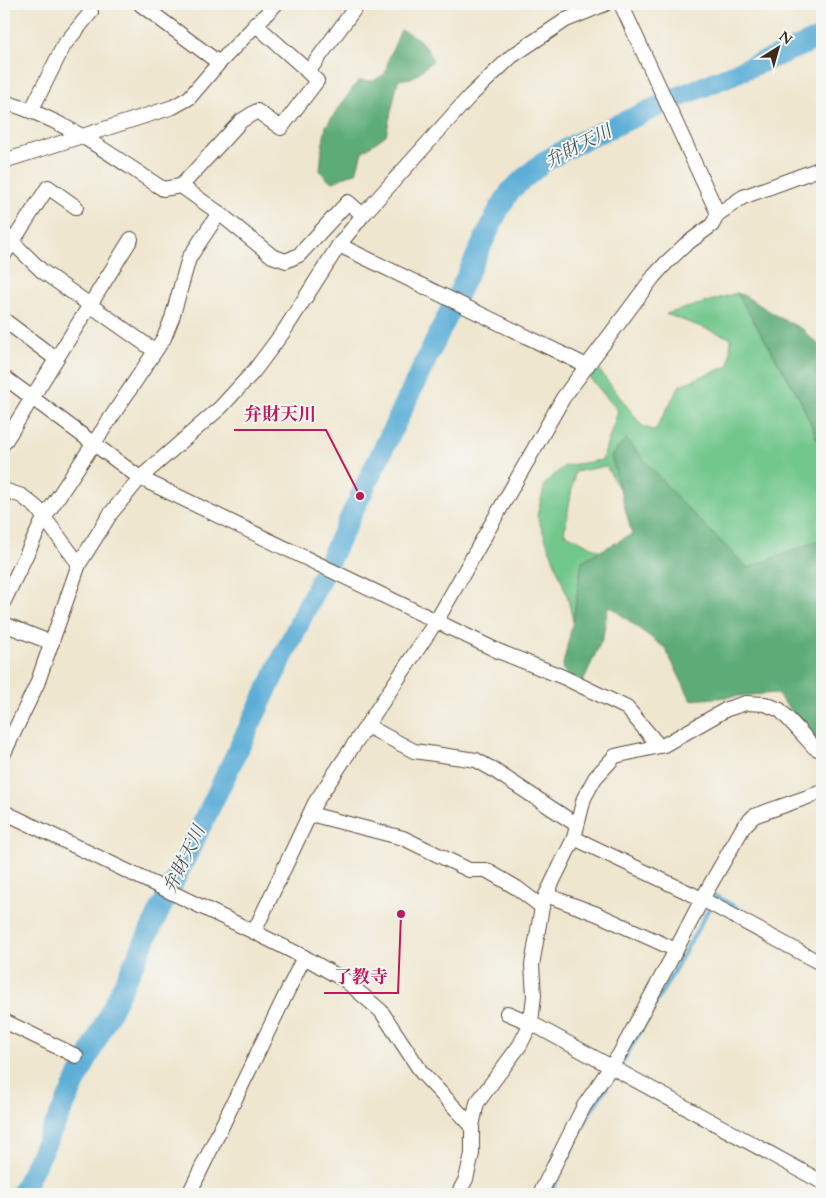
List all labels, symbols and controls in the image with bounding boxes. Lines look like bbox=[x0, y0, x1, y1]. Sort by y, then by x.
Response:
north arrow bbox=[754, 22, 804, 72]
text: N bbox=[775, 27, 796, 49]
water label: 弁財天川 bbox=[540, 118, 618, 174]
callout: 弁財天川 bbox=[234, 397, 326, 430]
text: 弁財天川 bbox=[244, 402, 316, 427]
water label: 弁財天川 bbox=[157, 820, 212, 897]
callout: 了教寺 bbox=[324, 960, 398, 993]
text: 了教寺 bbox=[334, 965, 388, 990]

